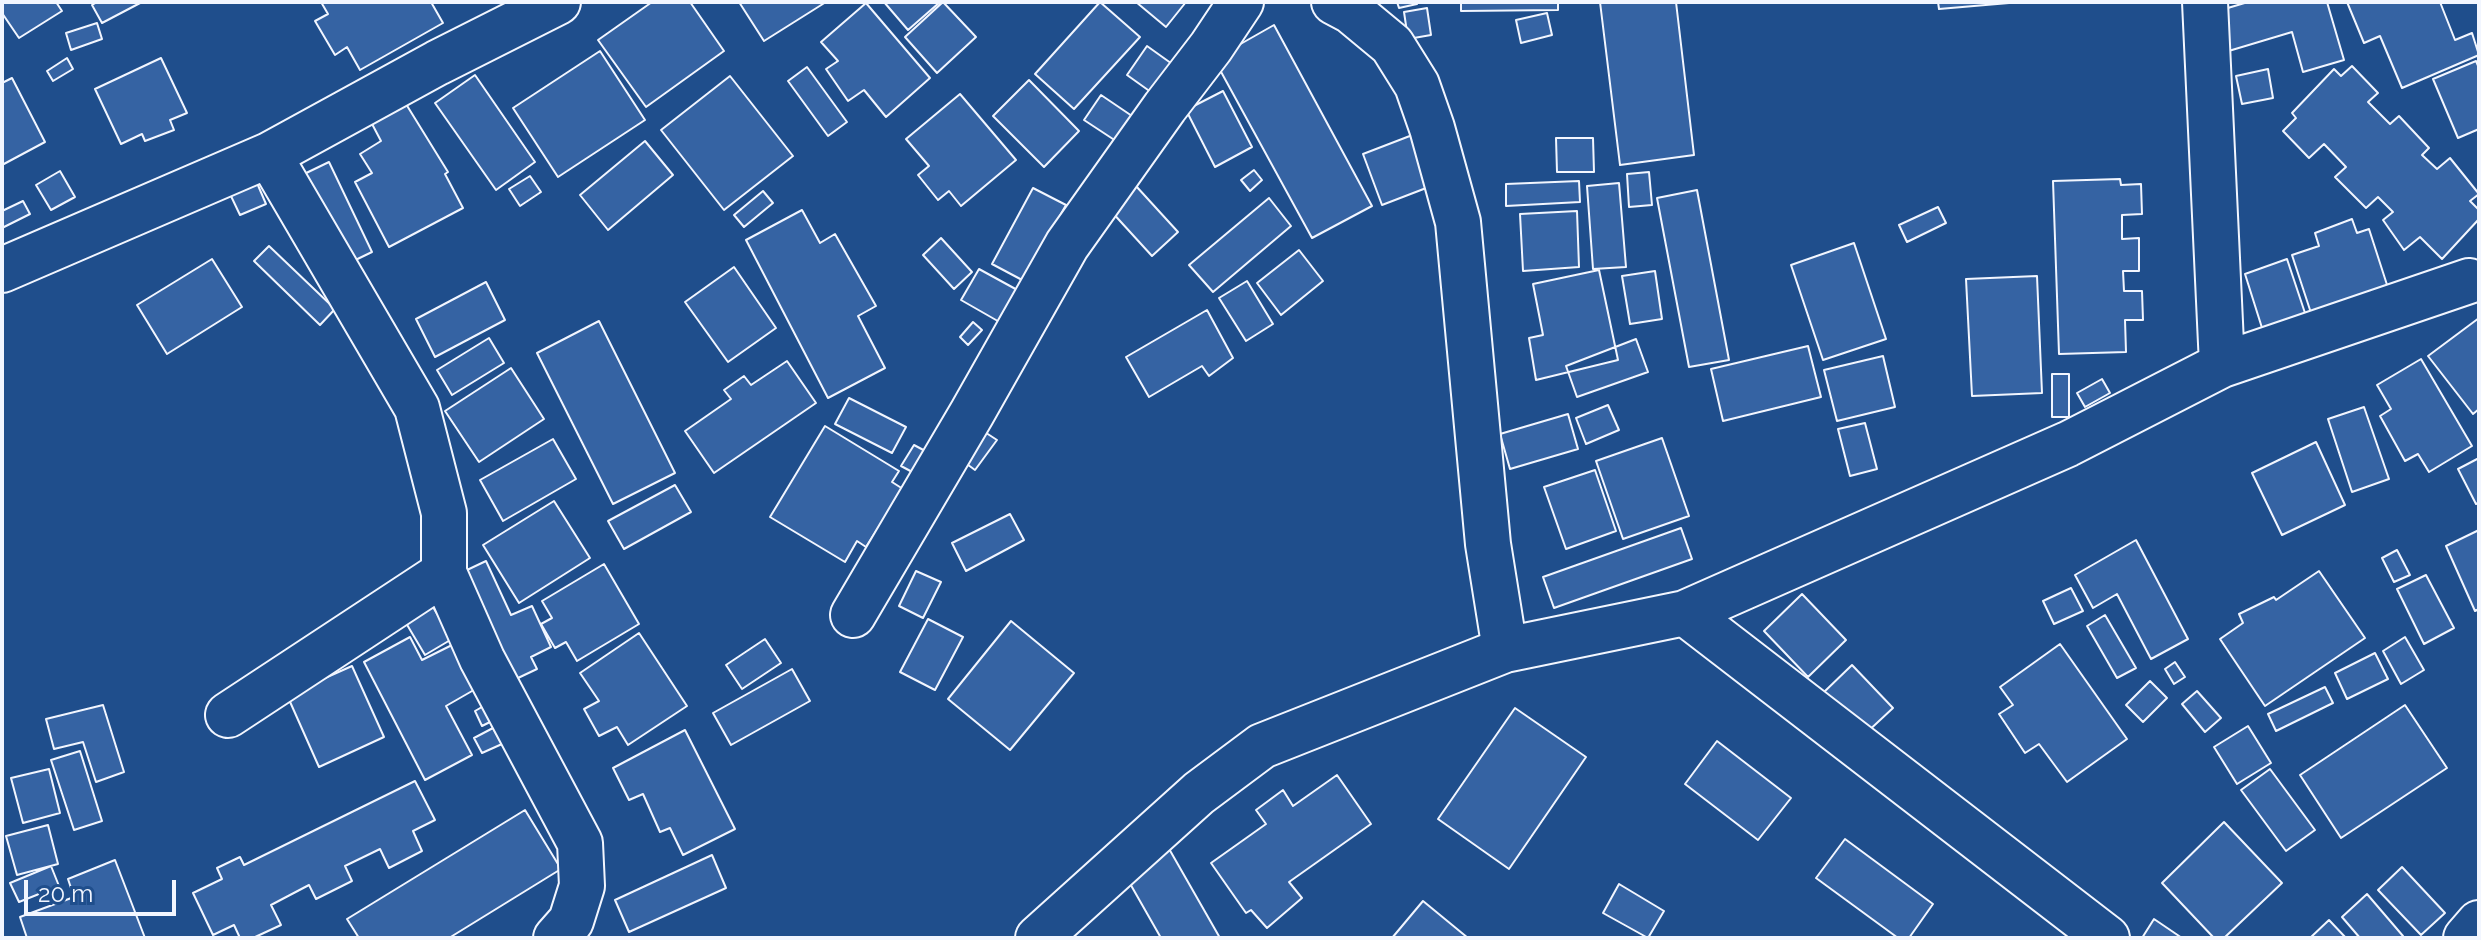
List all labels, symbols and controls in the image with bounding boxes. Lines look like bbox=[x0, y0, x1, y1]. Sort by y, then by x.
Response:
scale bar bbox=[28, 864, 180, 914]
text: 20 m bbox=[38, 879, 93, 908]

